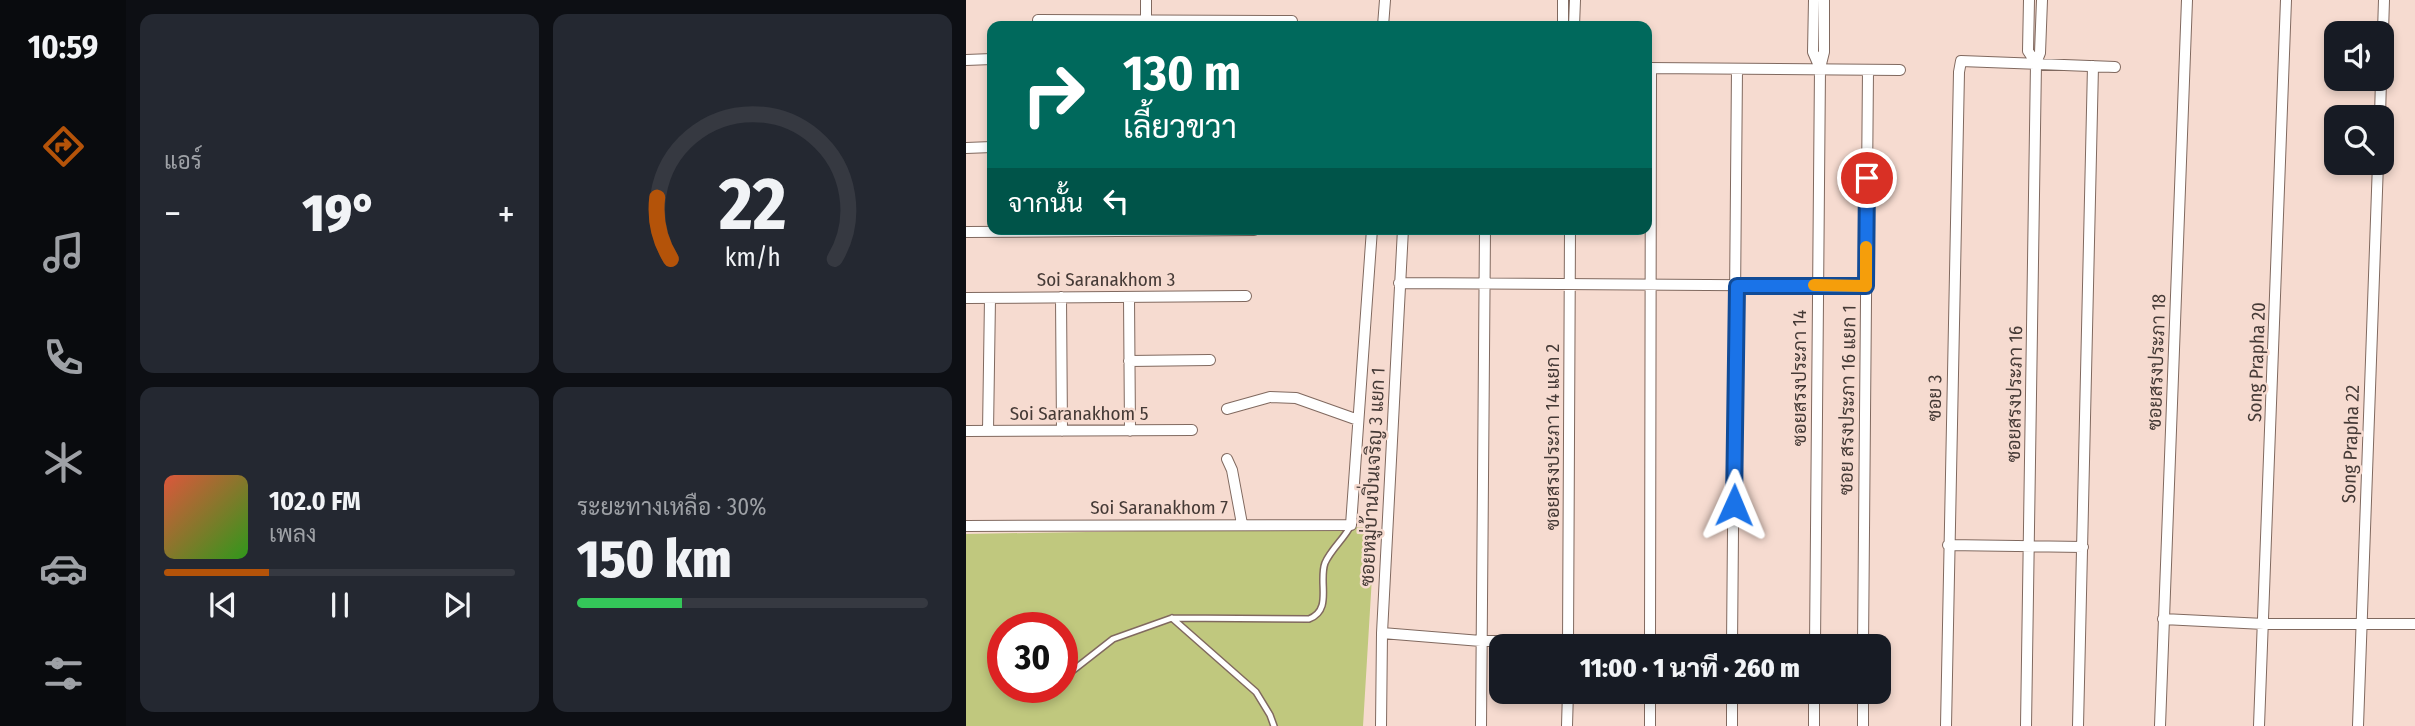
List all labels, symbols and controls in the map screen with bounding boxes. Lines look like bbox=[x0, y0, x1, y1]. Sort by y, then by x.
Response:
map controls bbox=[2324, 21, 2394, 175]
button: sound bbox=[2324, 21, 2394, 91]
text: 10:59 bbox=[28, 28, 98, 66]
text: 130 m bbox=[1123, 44, 1241, 103]
icon: right bbox=[1008, 49, 1099, 140]
button: search bbox=[2324, 105, 2394, 175]
text: เลี้ยวขวา bbox=[1123, 108, 1237, 146]
icon: directions bbox=[39, 122, 88, 171]
text: แอร์ bbox=[164, 147, 202, 175]
pin bbox=[1837, 148, 1897, 208]
icon: arrive bbox=[1848, 159, 1886, 197]
text: 22 bbox=[718, 162, 786, 249]
text: 19° bbox=[302, 182, 377, 245]
icon: left bbox=[1097, 182, 1135, 220]
text: จากนั้น bbox=[1008, 188, 1083, 219]
text: − bbox=[164, 191, 181, 237]
text: + bbox=[498, 191, 515, 237]
icon: music bbox=[39, 228, 88, 277]
text: km/h bbox=[725, 243, 780, 273]
street label: Soi Saranakhom 3 bbox=[1037, 268, 1175, 291]
street label: ซอยสรงประภา 18 bbox=[2143, 293, 2170, 431]
street label: Song Prapha 20 bbox=[2243, 302, 2270, 422]
street label: ซอย สรงประภา 16 แยก 1 bbox=[1834, 305, 1861, 495]
street label: ซอยสรงประภา 14 bbox=[1788, 310, 1811, 446]
street label: ซอยสรงประภา 16 bbox=[2002, 326, 2027, 462]
icon: phone bbox=[39, 333, 88, 382]
street label: ซอยสรงประภา 14 แยก 2 bbox=[1541, 344, 1564, 530]
street label: ซอยหมู่บ้านปิ่นเจริญ 3 แยก 1 bbox=[1350, 367, 1392, 587]
street label: ซอย 3 bbox=[1923, 374, 1946, 422]
street label: Song Prapha 22 bbox=[2337, 384, 2364, 504]
street label: Soi Saranakhom 5 bbox=[1010, 402, 1148, 425]
icon: climate bbox=[39, 438, 88, 487]
position arrow bbox=[1697, 468, 1771, 542]
text: 102.0 FM bbox=[269, 486, 361, 517]
text: ระยะทางเหลือ · 30% bbox=[577, 493, 766, 521]
street label: Soi Saranakhom 7 bbox=[1090, 496, 1228, 519]
text: เพลง bbox=[269, 520, 316, 548]
text: 150 km bbox=[577, 528, 732, 591]
icon: car bbox=[39, 544, 88, 593]
icon: previous bbox=[204, 586, 242, 624]
icon: pause bbox=[321, 586, 359, 624]
icon: next bbox=[438, 586, 476, 624]
speed limit sign: 30 bbox=[987, 612, 1078, 703]
icon: filters bbox=[39, 649, 88, 698]
text: 11:00 · 1 นาที · 260 m bbox=[1580, 653, 1800, 684]

